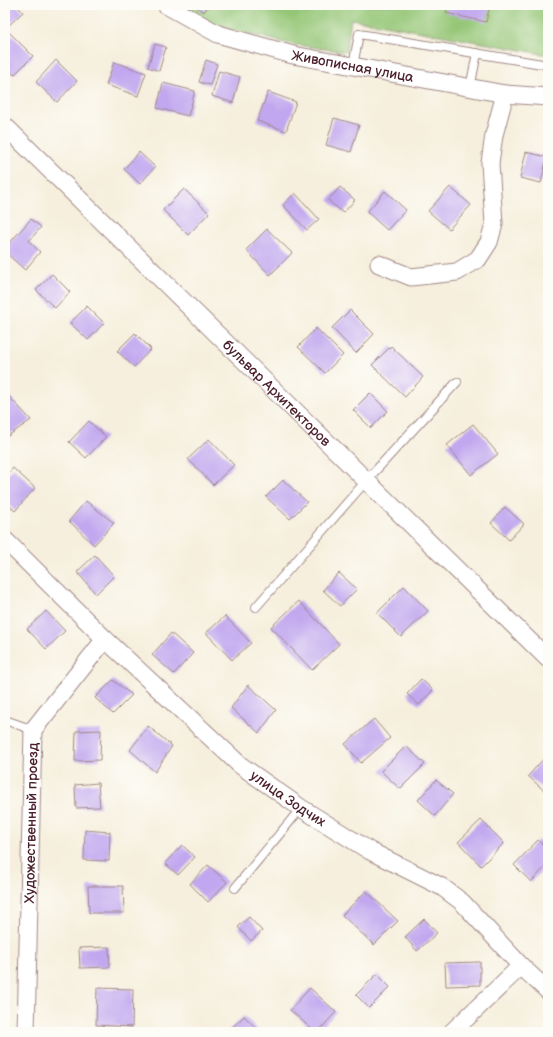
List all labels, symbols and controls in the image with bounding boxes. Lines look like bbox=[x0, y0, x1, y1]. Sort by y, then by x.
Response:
street label: Живописная улица bbox=[290, 47, 416, 86]
street label: бульвар Архитекторов bbox=[219, 337, 335, 450]
street label: Художественный проезд bbox=[21, 742, 42, 904]
street label: улица Зодчих bbox=[247, 767, 329, 831]

